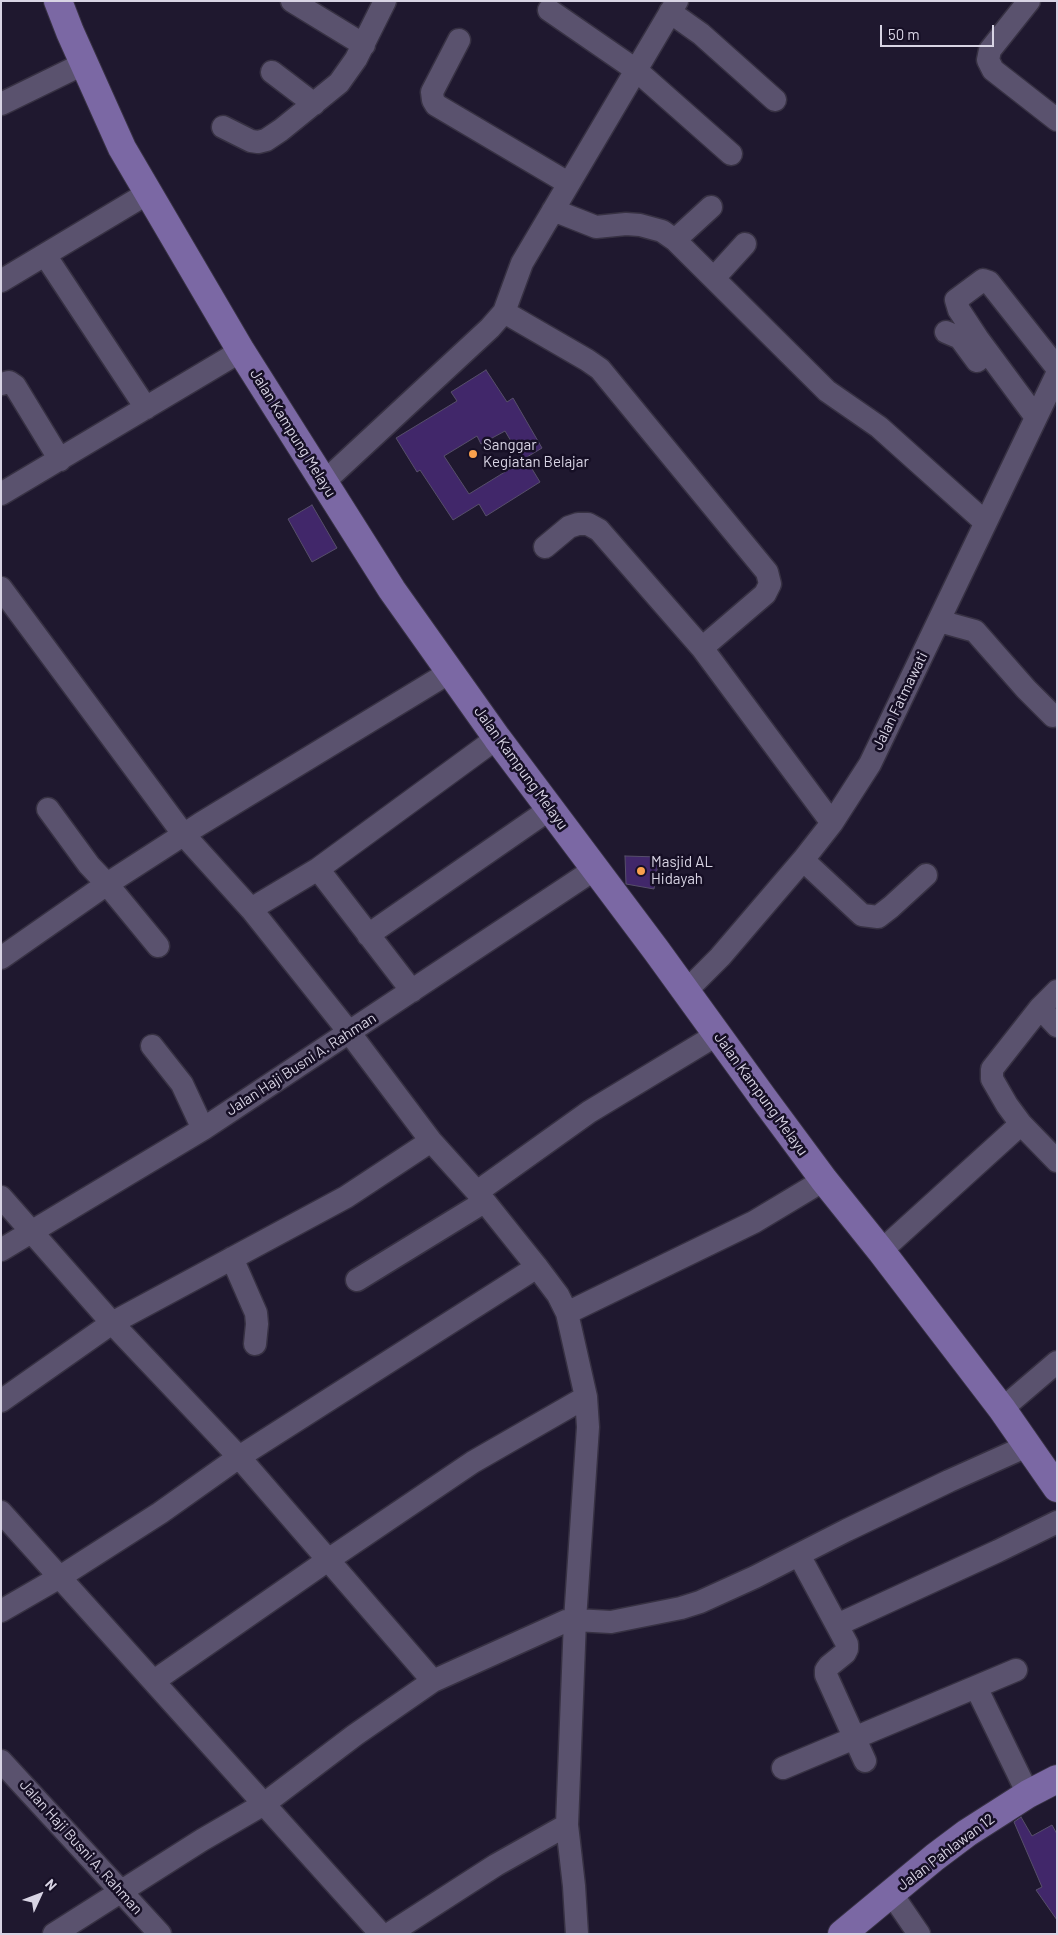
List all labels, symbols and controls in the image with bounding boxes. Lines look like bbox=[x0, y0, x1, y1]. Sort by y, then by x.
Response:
scale bar bbox=[883, 15, 997, 47]
text: 50 m bbox=[888, 25, 920, 43]
street label: Jalan Kampung Melayu bbox=[246, 366, 340, 500]
place label: Sanggar Kegiatan Belajar bbox=[483, 436, 589, 471]
marker: Sanggar Kegiatan Belajar bbox=[467, 448, 479, 460]
street label: Jalan Fatmawati bbox=[868, 649, 932, 753]
street label: Jalan Kampung Melayu bbox=[470, 703, 572, 833]
place label: Masjid AL Hidayah bbox=[651, 853, 713, 888]
marker: Masjid AL Hidayah bbox=[635, 865, 647, 877]
street label: Jalan Haji Busni A. Rahman bbox=[223, 1009, 379, 1119]
street label: Jalan Kampung Melayu bbox=[710, 1029, 812, 1159]
street label: Jalan Haji Busni A. Rahman bbox=[16, 1776, 146, 1918]
street label: Jalan Pahlawan 12 bbox=[894, 1810, 998, 1894]
north arrow bbox=[15, 1870, 65, 1920]
text: N bbox=[42, 1875, 61, 1894]

